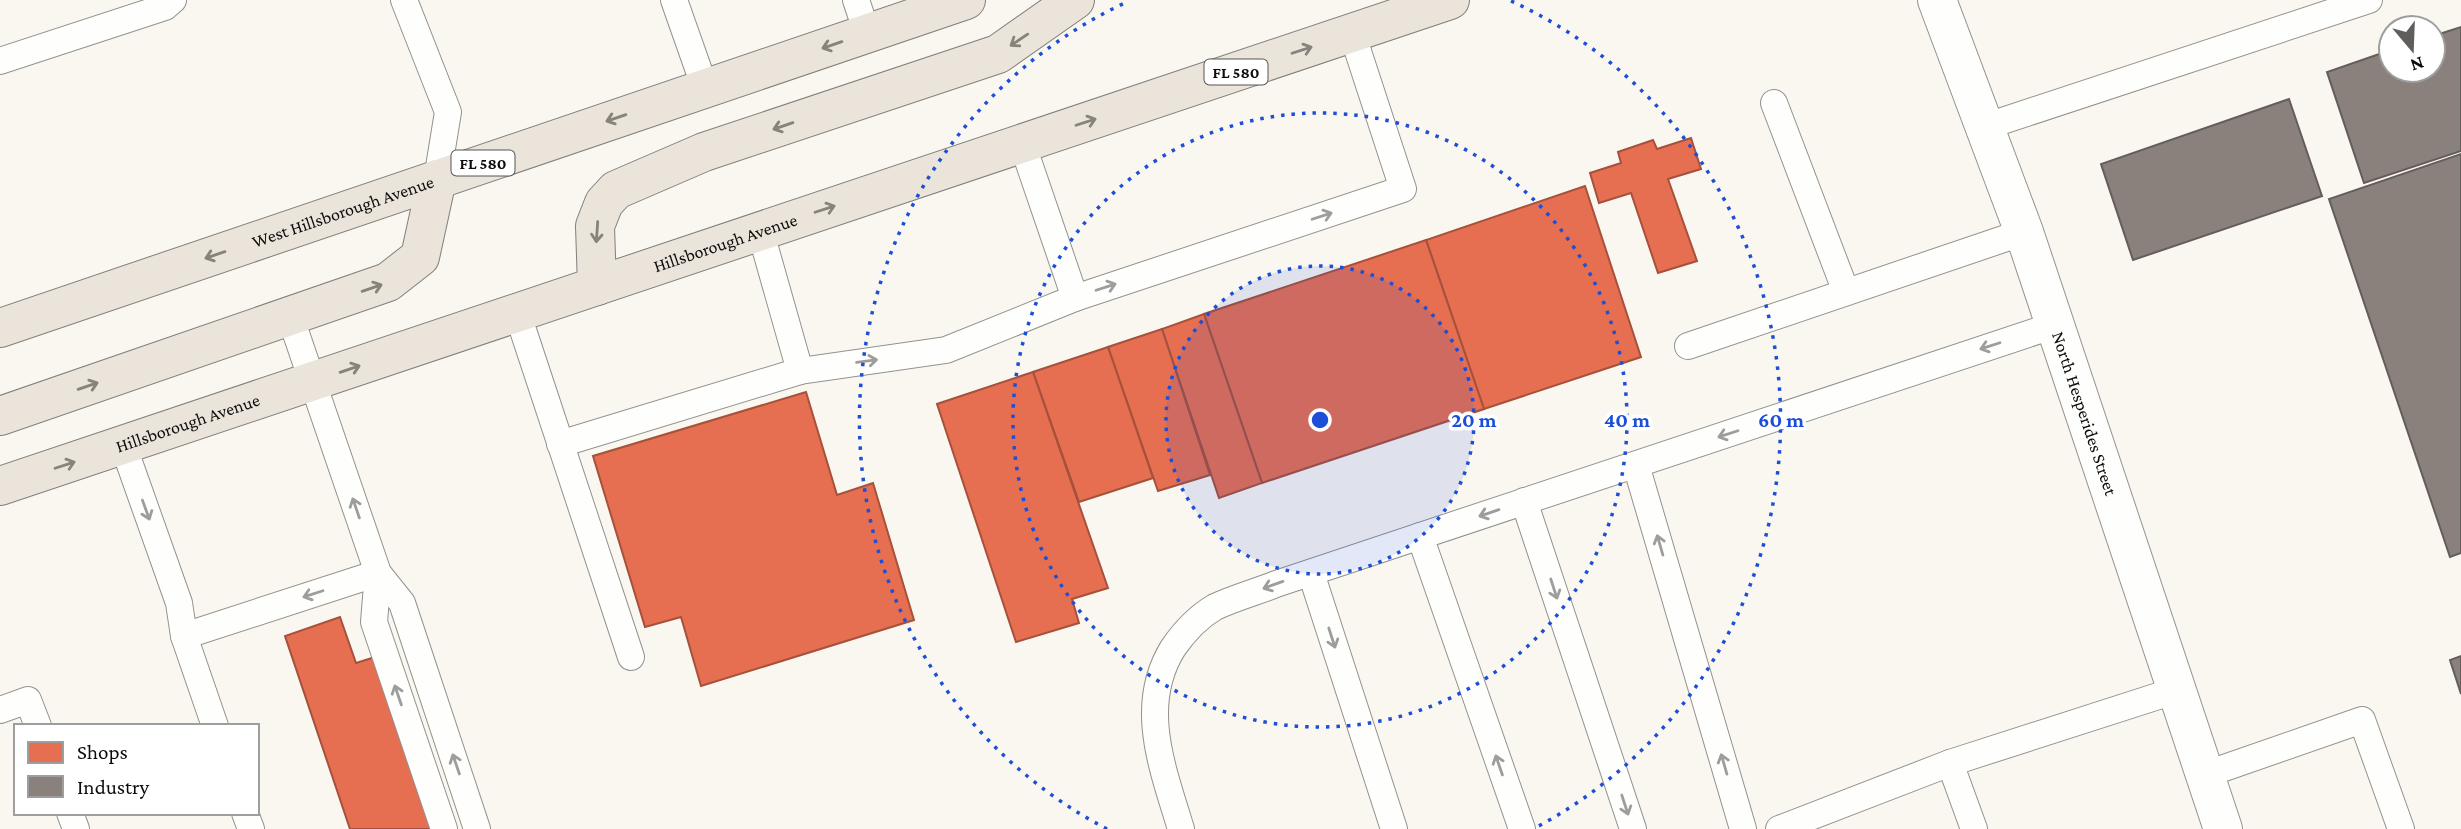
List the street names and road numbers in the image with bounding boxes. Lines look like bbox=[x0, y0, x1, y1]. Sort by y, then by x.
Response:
road number: FL 580 bbox=[1204, 60, 1268, 85]
road number: FL 580 bbox=[452, 150, 514, 176]
street label: West Hillsborough Avenue bbox=[249, 171, 436, 252]
street label: Hillsborough Avenue bbox=[651, 209, 800, 276]
street label: North Hesperides Street bbox=[2048, 329, 2121, 499]
street label: Hillsborough Avenue bbox=[113, 390, 262, 456]

